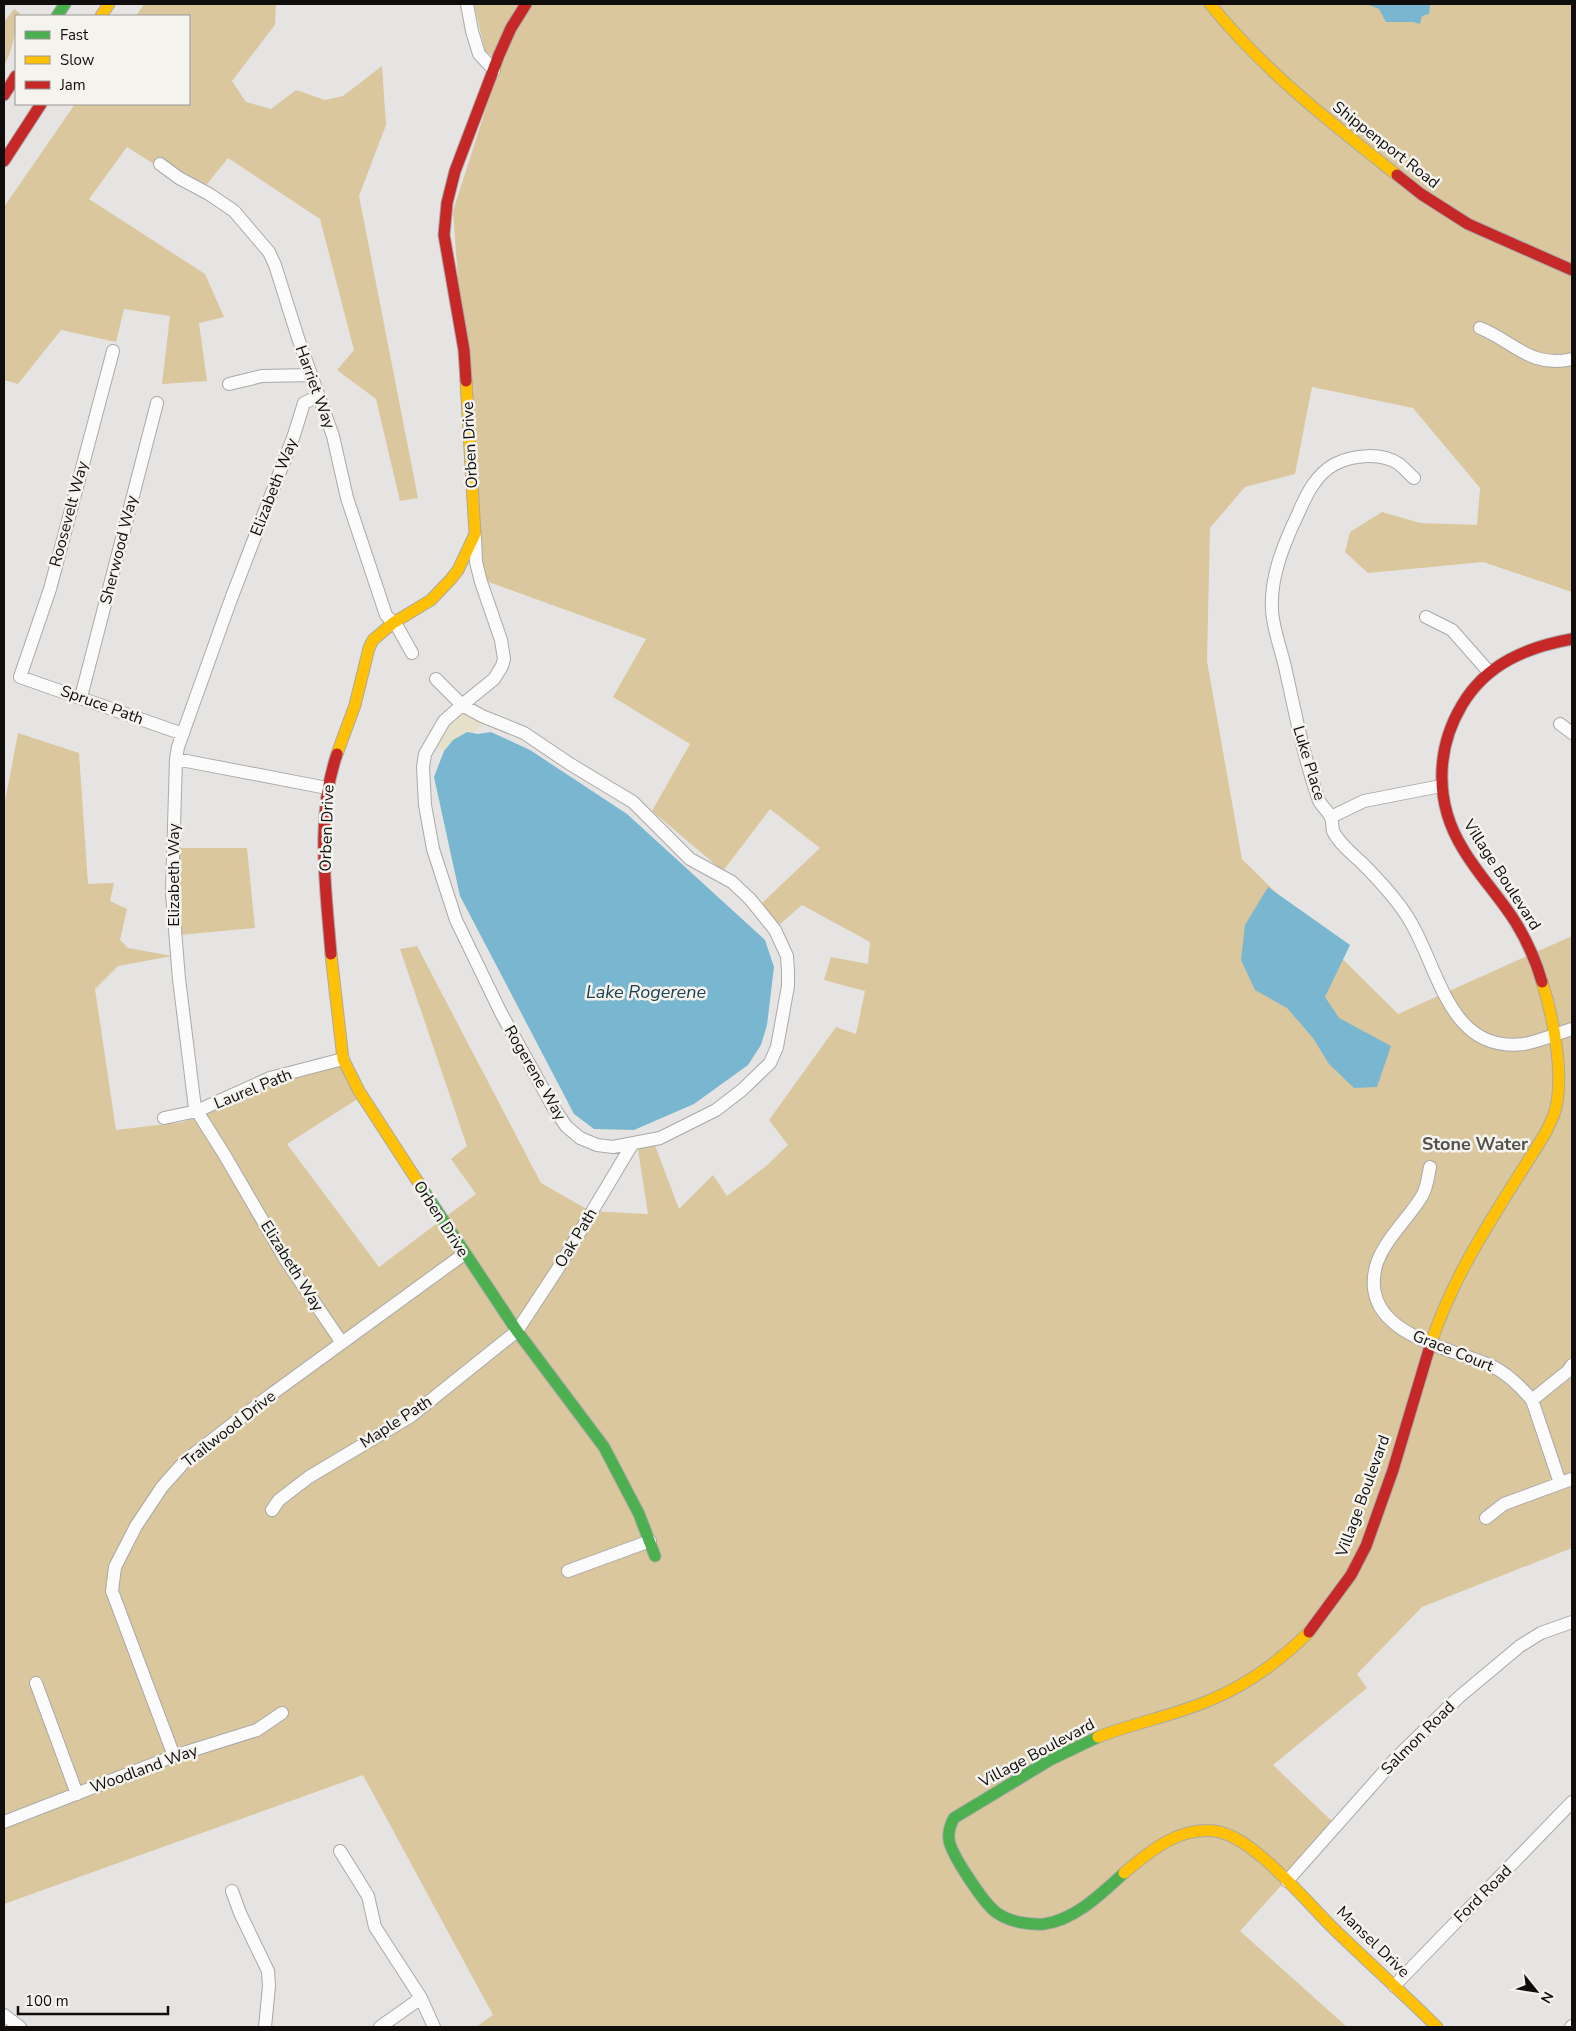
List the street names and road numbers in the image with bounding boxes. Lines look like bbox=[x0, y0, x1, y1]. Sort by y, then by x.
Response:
street label: Shippenport Road bbox=[1328, 96, 1444, 194]
street label: Harriet Way bbox=[290, 342, 341, 433]
street label: Orben Drive bbox=[457, 401, 483, 489]
street label: Elizabeth Way bbox=[245, 434, 303, 539]
street label: Roosevelt Way bbox=[44, 458, 94, 569]
street label: Sherwood Way bbox=[95, 492, 143, 607]
street label: Spruce Path bbox=[58, 680, 146, 730]
street label: Luke Place bbox=[1287, 723, 1331, 803]
street label: Orben Drive bbox=[314, 784, 340, 872]
street label: Village Boulevard bbox=[1457, 815, 1546, 935]
street label: Elizabeth Way bbox=[163, 822, 185, 927]
street label: Rogerene Way bbox=[499, 1021, 572, 1125]
street label: Laurel Path bbox=[211, 1063, 295, 1115]
street label: Orben Drive bbox=[408, 1177, 474, 1261]
street label: Oak Path bbox=[550, 1204, 602, 1272]
street label: Elizabeth Way bbox=[255, 1216, 329, 1316]
street label: Grace Court bbox=[1409, 1325, 1497, 1377]
street label: Trailwood Drive bbox=[178, 1385, 280, 1473]
street label: Maple Path bbox=[356, 1391, 436, 1453]
street label: Village Boulevard bbox=[1330, 1432, 1395, 1561]
street label: Salmon Road bbox=[1376, 1696, 1460, 1780]
street label: Village Boulevard bbox=[974, 1713, 1099, 1793]
street label: Woodland Way bbox=[87, 1739, 202, 1799]
street label: Ford Road bbox=[1449, 1860, 1517, 1928]
street label: Mansel Drive bbox=[1331, 1901, 1415, 1983]

